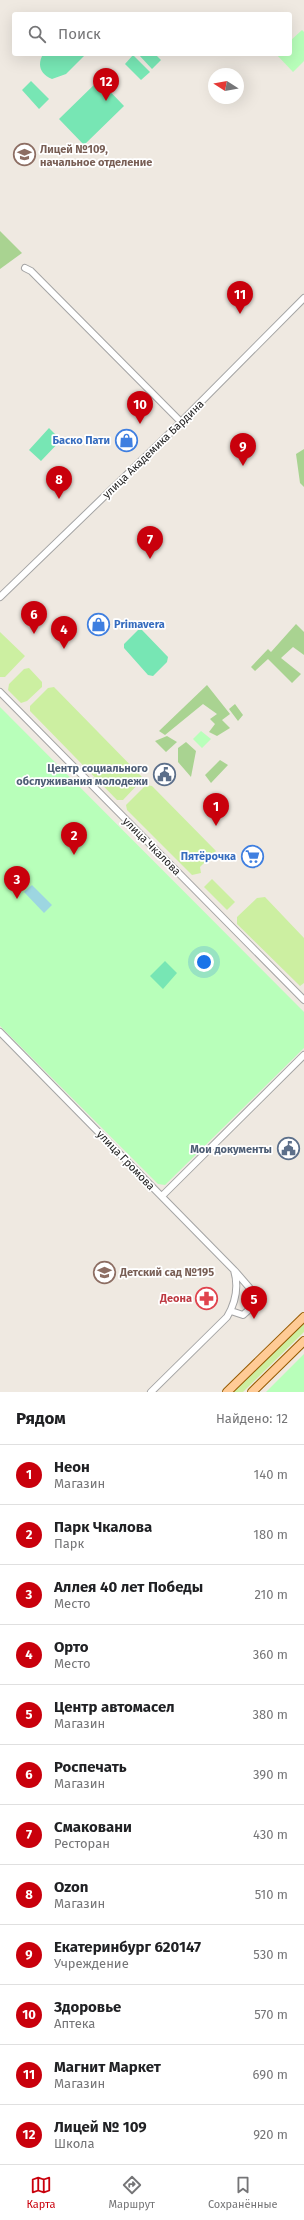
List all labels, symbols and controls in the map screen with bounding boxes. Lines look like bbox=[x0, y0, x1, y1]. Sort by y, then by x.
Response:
search box bbox=[12, 12, 292, 56]
icon: search bbox=[26, 23, 48, 45]
text: Поиск bbox=[58, 25, 101, 43]
pin: 12 bbox=[93, 68, 119, 101]
north arrow bbox=[208, 68, 244, 104]
school or university icon: Лицей №109, начальное отделение bbox=[12, 142, 38, 168]
place label: Лицей №109, начальное отделение bbox=[40, 143, 152, 169]
pin: 11 bbox=[227, 281, 253, 314]
pin: 10 bbox=[127, 391, 153, 424]
street label: улица Академика Бардина bbox=[100, 397, 207, 501]
shop icon: Баско Пати bbox=[113, 427, 139, 453]
pin: 9 bbox=[230, 433, 256, 466]
place label: Баско Пати bbox=[52, 434, 110, 447]
pin: 8 bbox=[46, 466, 72, 499]
pin: 7 bbox=[137, 526, 163, 559]
pin: 6 bbox=[21, 601, 47, 634]
shop icon: Primavera bbox=[85, 611, 111, 637]
pin: 4 bbox=[51, 616, 77, 649]
place label: Primavera bbox=[114, 618, 165, 631]
public building icon: Центр социального обслуживания молодежи bbox=[151, 761, 177, 787]
place label: Центр социального обслуживания молодежи bbox=[16, 762, 149, 788]
pin: 1 bbox=[203, 793, 229, 826]
street label: улица Чкалова bbox=[120, 815, 183, 878]
pin: 2 bbox=[61, 822, 87, 855]
supermarket icon: Пятёрочка bbox=[239, 843, 265, 869]
place label: Пятёрочка bbox=[181, 850, 236, 863]
pin: 3 bbox=[4, 866, 30, 899]
your location bbox=[194, 952, 214, 972]
street label: улица Громова bbox=[94, 1128, 157, 1193]
public building icon: Мои документы bbox=[275, 1136, 301, 1162]
place label: Мои документы bbox=[190, 1143, 272, 1156]
school or university icon: Детский сад №195 bbox=[91, 1259, 117, 1285]
place label: Детский сад №195 bbox=[119, 1266, 214, 1279]
pharmacy icon: Деона bbox=[194, 1285, 220, 1311]
pin: 5 bbox=[241, 1286, 267, 1319]
place label: Деона bbox=[159, 1292, 192, 1305]
text: Рядом bbox=[16, 1408, 66, 1429]
text: Найдено: 12 bbox=[216, 1411, 288, 1426]
text: Неон bbox=[54, 1458, 90, 1476]
text: 1 bbox=[26, 1467, 32, 1482]
text: 140 m bbox=[254, 1467, 288, 1482]
text: Магазин bbox=[54, 1476, 105, 1491]
text: Парк Чкалова bbox=[54, 1518, 152, 1536]
text: 2 bbox=[26, 1527, 32, 1542]
text: 180 m bbox=[253, 1527, 288, 1542]
text: Парк bbox=[54, 1536, 84, 1551]
text: Аллея 40 лет Победы bbox=[54, 1578, 203, 1596]
text: 3 bbox=[26, 1587, 32, 1602]
text: 210 m bbox=[254, 1587, 288, 1602]
text: Место bbox=[54, 1596, 91, 1611]
text: Орто bbox=[54, 1638, 88, 1656]
text: 4 bbox=[25, 1647, 33, 1662]
text: 360 m bbox=[253, 1647, 288, 1662]
text: Место bbox=[54, 1656, 91, 1671]
text: Центр автомасел bbox=[54, 1698, 175, 1716]
text: 5 bbox=[26, 1707, 32, 1722]
text: 380 m bbox=[253, 1707, 288, 1722]
text: Магазин bbox=[54, 1716, 105, 1731]
text: Роспечать bbox=[54, 1758, 127, 1776]
text: 6 bbox=[25, 1767, 33, 1782]
text: 390 m bbox=[253, 1767, 288, 1782]
text: Магазин bbox=[54, 1776, 105, 1791]
text: Смаковани bbox=[54, 1818, 132, 1836]
text: 7 bbox=[26, 1827, 32, 1842]
text: 430 m bbox=[253, 1827, 288, 1842]
text: Ресторан bbox=[54, 1836, 110, 1851]
text: Ozon bbox=[54, 1878, 88, 1896]
text: 8 bbox=[25, 1887, 33, 1902]
text: 510 m bbox=[255, 1887, 288, 1902]
text: Магазин bbox=[54, 1896, 105, 1911]
text: Екатеринбург 620147 bbox=[54, 1938, 201, 1956]
text: 9 bbox=[25, 1947, 33, 1962]
text: 530 m bbox=[253, 1947, 288, 1962]
text: Учреждение bbox=[54, 1956, 129, 1971]
text: Здоровье bbox=[54, 1998, 121, 2016]
text: 10 bbox=[22, 2007, 36, 2022]
text: 570 m bbox=[254, 2007, 288, 2022]
text: Аптека bbox=[54, 2016, 95, 2031]
text: Магнит Маркет bbox=[54, 2058, 161, 2076]
text: 11 bbox=[23, 2067, 35, 2082]
text: 690 m bbox=[253, 2067, 288, 2082]
text: Магазин bbox=[54, 2076, 105, 2091]
text: Лицей № 109 bbox=[54, 2118, 147, 2136]
text: 12 bbox=[23, 2127, 35, 2142]
text: 920 m bbox=[253, 2127, 288, 2142]
text: Школа bbox=[54, 2136, 95, 2151]
tab: Карта bbox=[26, 2174, 56, 2211]
tab: Маршрут bbox=[108, 2174, 155, 2211]
tab: Сохранённые bbox=[208, 2174, 278, 2211]

